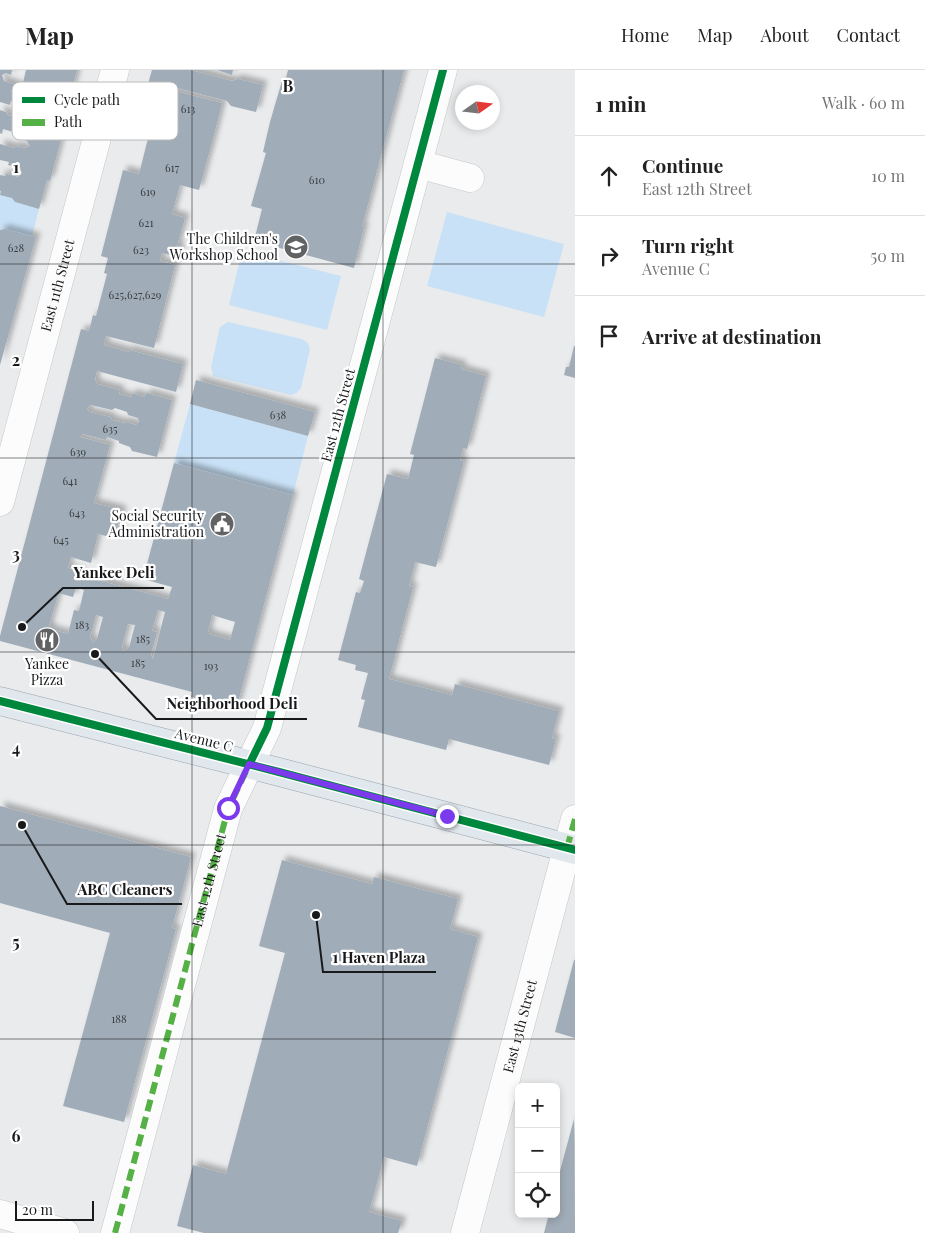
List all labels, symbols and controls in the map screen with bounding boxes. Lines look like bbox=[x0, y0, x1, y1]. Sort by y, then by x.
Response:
text: Map bbox=[25, 19, 74, 51]
text: Home bbox=[621, 23, 669, 47]
text: Map bbox=[697, 23, 732, 47]
text: About bbox=[760, 23, 809, 47]
text: Contact bbox=[837, 23, 900, 47]
text: B bbox=[283, 75, 294, 96]
legend bbox=[12, 82, 178, 140]
north arrow bbox=[455, 85, 500, 130]
text: 1 min bbox=[595, 89, 646, 117]
text: Cycle path bbox=[54, 90, 121, 109]
text: Walk · 60 m bbox=[822, 92, 905, 113]
house number: 613 bbox=[181, 101, 195, 116]
text: Path bbox=[54, 112, 83, 131]
text: Continue bbox=[642, 152, 723, 178]
text: 1 bbox=[13, 156, 19, 177]
house number: 617 bbox=[165, 160, 180, 175]
icon: ahead bbox=[595, 162, 623, 190]
text: 10 m bbox=[871, 165, 905, 186]
house number: 610 bbox=[309, 172, 326, 187]
text: East 12th Street bbox=[642, 178, 752, 199]
house number: 619 bbox=[140, 184, 156, 199]
house number: 621 bbox=[138, 215, 154, 230]
place label: The Children's Workshop School bbox=[168, 229, 278, 264]
text: Turn right bbox=[642, 232, 734, 258]
school or university icon: The Children's Workshop School bbox=[283, 234, 309, 260]
street label: East 11th Street bbox=[36, 236, 79, 334]
house number: 628 bbox=[8, 240, 25, 255]
house number: 623 bbox=[133, 242, 149, 257]
icon: right bbox=[595, 242, 623, 270]
text: 50 m bbox=[871, 245, 905, 266]
text: Avenue C bbox=[642, 258, 710, 279]
house number: 625,627,629 bbox=[109, 287, 162, 302]
icon: arrive bbox=[595, 322, 623, 350]
text: Arrive at destination bbox=[642, 323, 822, 349]
text: 2 bbox=[12, 349, 20, 370]
street label: East 12th Street bbox=[316, 365, 359, 464]
house number: 638 bbox=[270, 407, 286, 422]
house number: 635 bbox=[102, 421, 118, 436]
house number: 639 bbox=[70, 444, 87, 459]
house number: 641 bbox=[62, 473, 78, 488]
house number: 643 bbox=[69, 505, 85, 520]
place label: Social Security Administration bbox=[108, 506, 205, 541]
public building icon: Social Security Administration bbox=[209, 511, 235, 537]
house number: 645 bbox=[53, 532, 69, 547]
text: 3 bbox=[12, 543, 20, 564]
callout: Yankee Deli bbox=[63, 558, 164, 588]
text: Yankee Deli bbox=[73, 562, 155, 582]
house number: 183 bbox=[75, 617, 89, 632]
restaurant icon: Yankee Pizza bbox=[34, 627, 60, 653]
house number: 185 bbox=[136, 631, 151, 646]
place label: Yankee Pizza bbox=[24, 654, 69, 689]
house number: 185 bbox=[131, 655, 146, 670]
house number: 193 bbox=[204, 658, 218, 673]
callout: Neighborhood Deli bbox=[156, 689, 307, 719]
text: Neighborhood Deli bbox=[166, 693, 298, 713]
street label: Avenue C bbox=[172, 723, 235, 756]
text: 4 bbox=[12, 737, 20, 758]
route start bbox=[217, 797, 240, 820]
route end bbox=[436, 805, 459, 828]
street label: East 12th Street bbox=[187, 830, 230, 929]
callout: ABC Cleaners bbox=[67, 874, 182, 904]
text: ABC Cleaners bbox=[77, 879, 173, 899]
text: 5 bbox=[12, 931, 20, 952]
callout: 1 Haven Plaza bbox=[323, 942, 436, 972]
text: 1 Haven Plaza bbox=[332, 947, 426, 967]
street label: East 13th Street bbox=[498, 976, 541, 1075]
house number: 188 bbox=[111, 1011, 127, 1026]
map controls bbox=[515, 1083, 560, 1218]
button: + bbox=[515, 1083, 560, 1128]
text: 6 bbox=[12, 1125, 21, 1146]
button: − bbox=[515, 1128, 560, 1173]
button: locate bbox=[515, 1173, 560, 1218]
scale bar bbox=[15, 1198, 94, 1221]
text: 20 m bbox=[22, 1200, 53, 1219]

